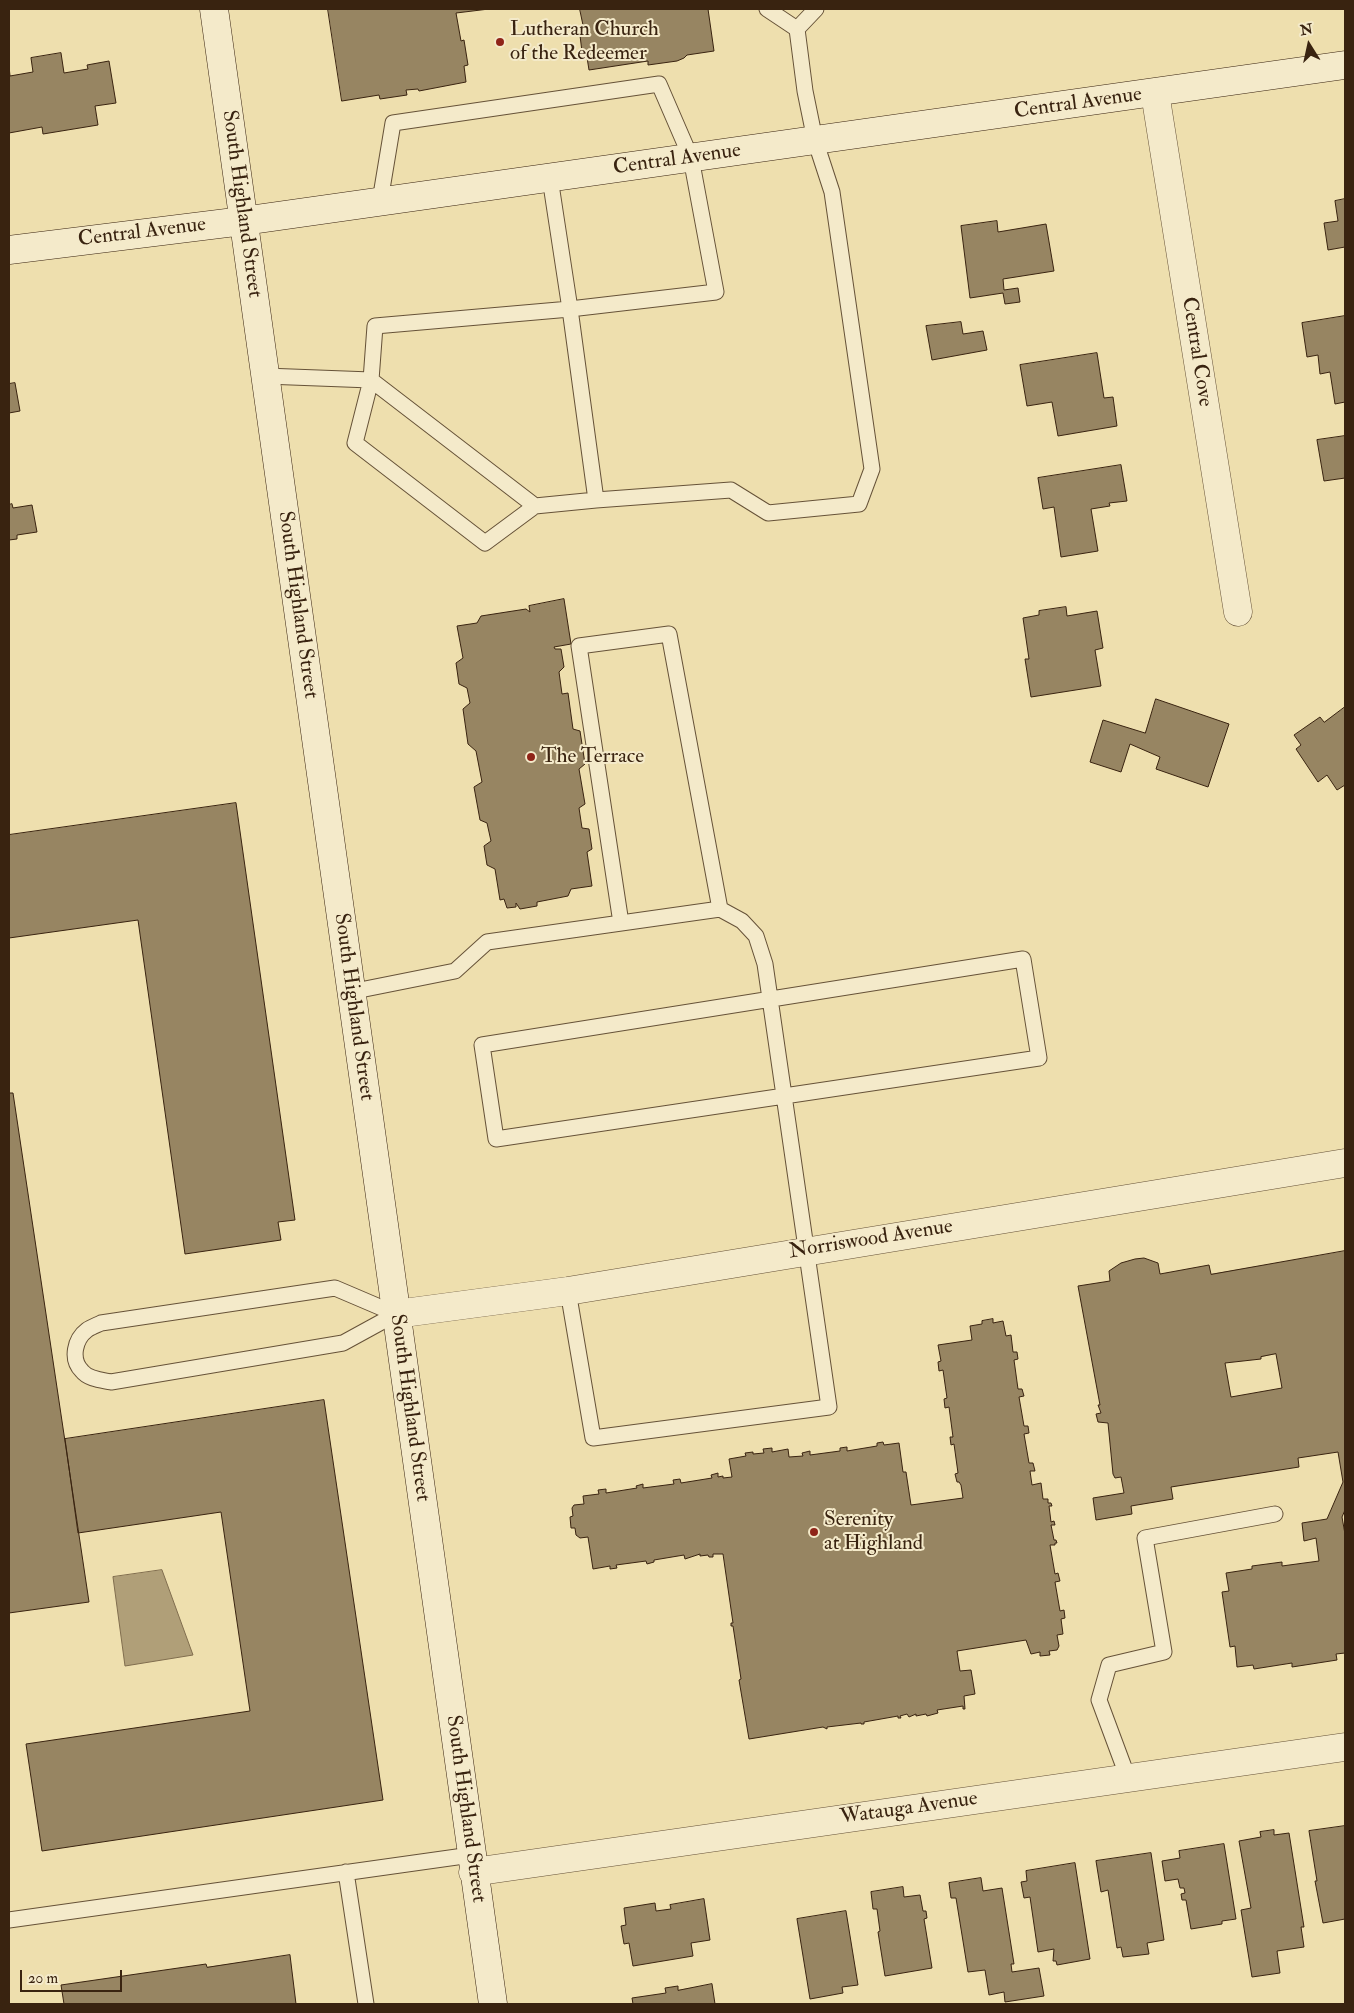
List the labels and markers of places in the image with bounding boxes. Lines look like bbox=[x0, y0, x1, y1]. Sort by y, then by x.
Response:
place label: Lutheran Church of the Redeemer bbox=[510, 17, 659, 67]
marker: Lutheran Church of the Redeemer bbox=[494, 36, 506, 48]
place label: The Terrace bbox=[541, 744, 644, 770]
marker: The Terrace bbox=[525, 751, 537, 763]
place label: Serenity at Highland bbox=[824, 1507, 923, 1557]
marker: Serenity at Highland bbox=[808, 1526, 820, 1538]

